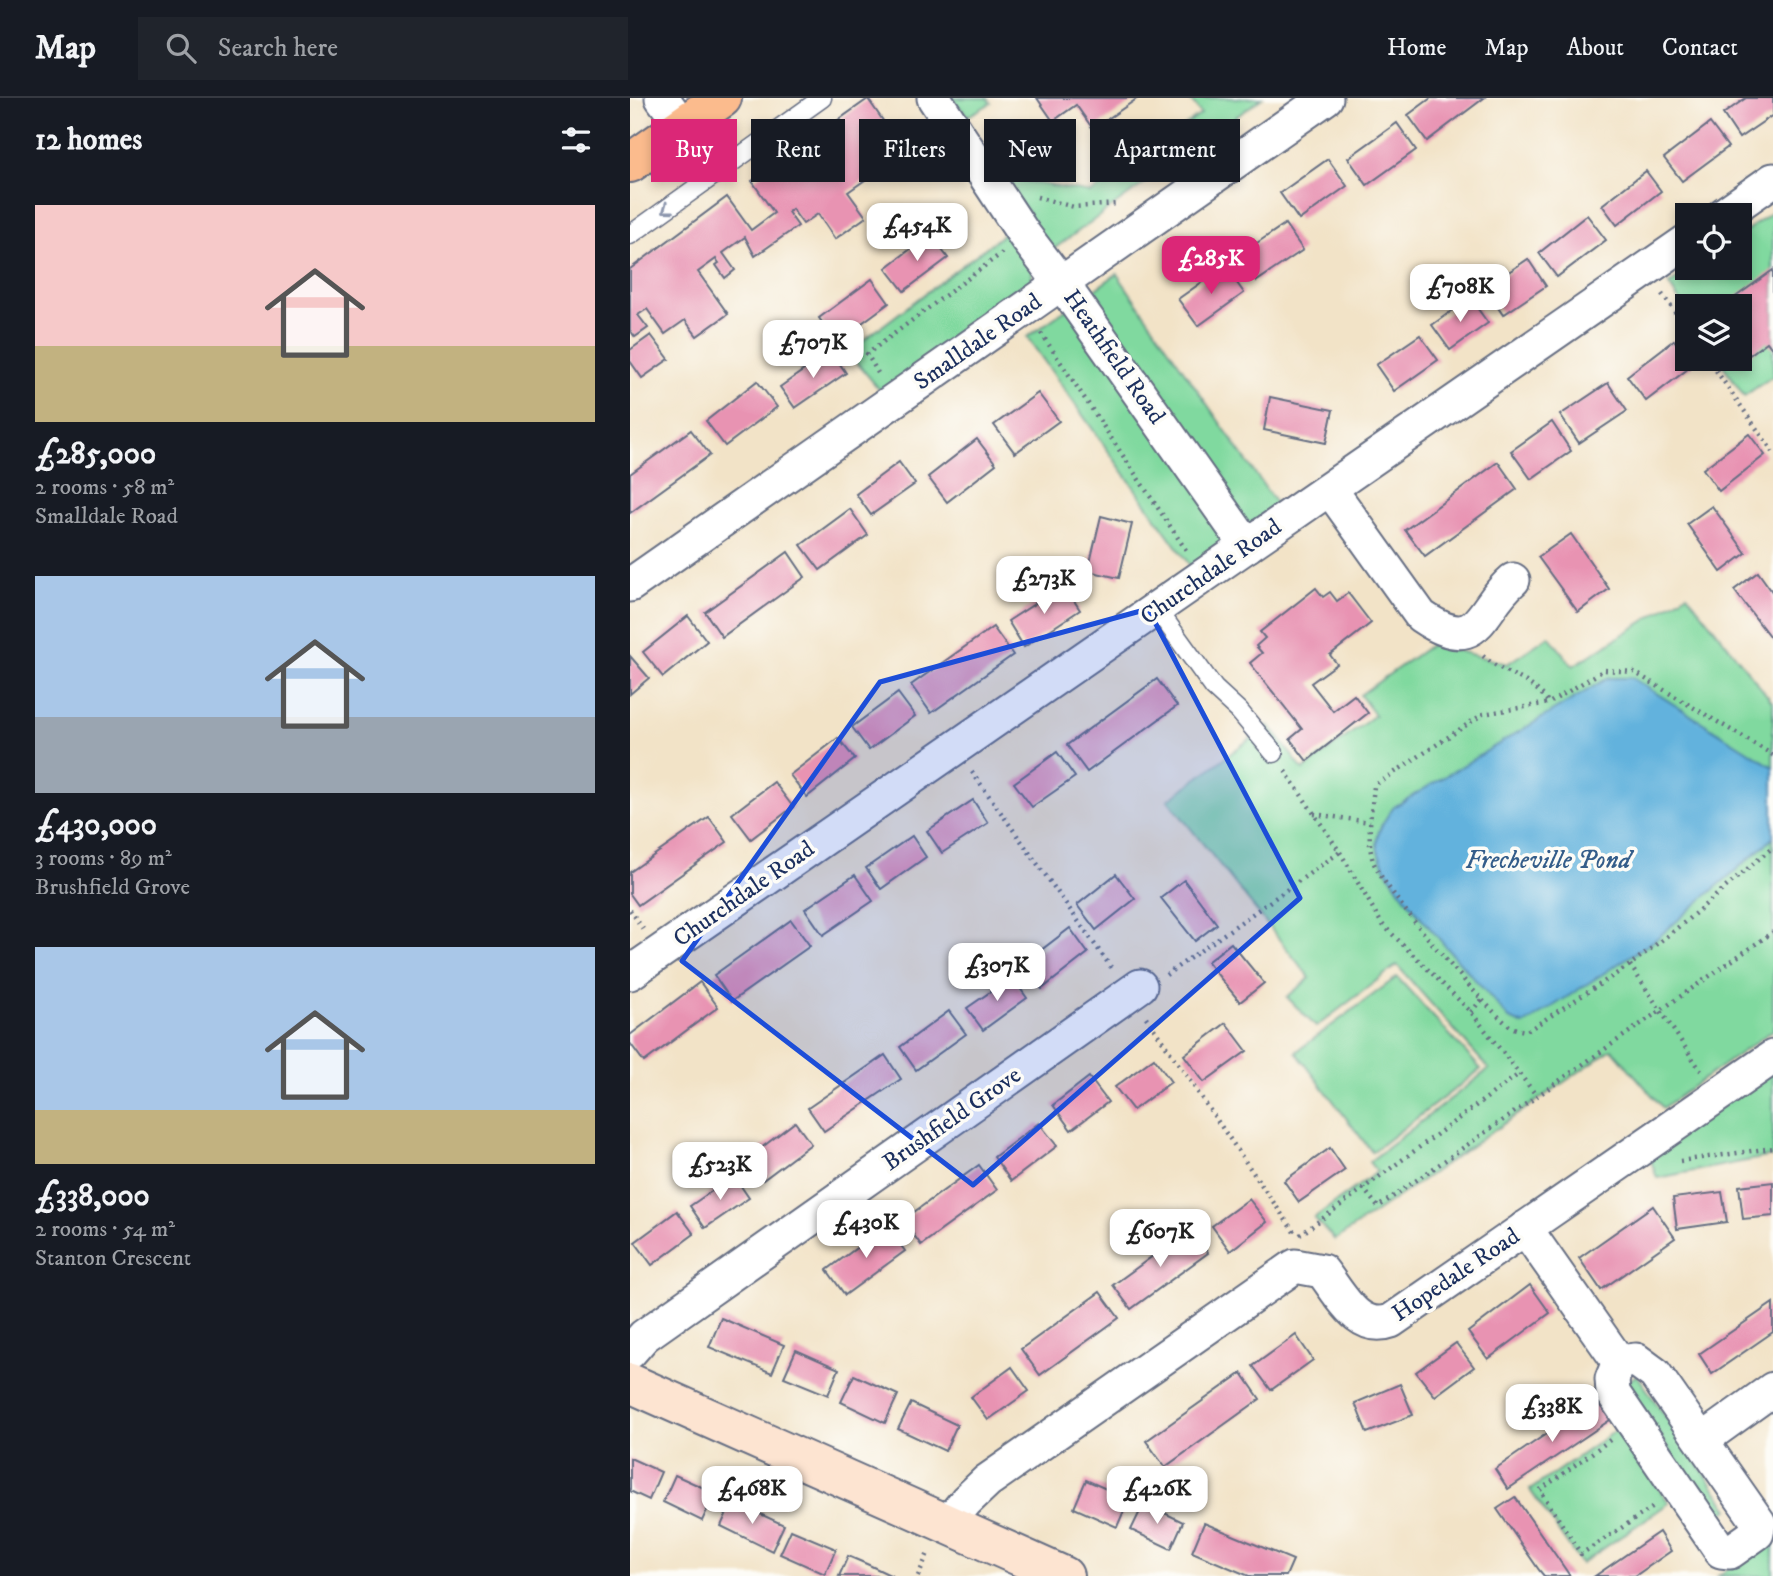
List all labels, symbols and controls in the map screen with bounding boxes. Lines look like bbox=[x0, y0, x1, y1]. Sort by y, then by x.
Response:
search box bbox=[138, 17, 628, 80]
text: Map bbox=[35, 28, 96, 69]
icon: search bbox=[162, 29, 200, 67]
text: Search here bbox=[218, 32, 338, 65]
text: Home bbox=[1387, 33, 1446, 63]
text: Map bbox=[1484, 33, 1529, 63]
text: About bbox=[1567, 33, 1624, 63]
text: Contact bbox=[1662, 33, 1738, 63]
chip: Buy bbox=[651, 119, 737, 182]
chip: Rent bbox=[751, 119, 845, 182]
chip: Filters bbox=[859, 119, 970, 182]
chip: New bbox=[984, 119, 1076, 182]
chip: Apartment bbox=[1090, 119, 1240, 182]
icon: filters bbox=[557, 121, 595, 159]
text: 12 homes bbox=[35, 122, 142, 159]
one-way arrow bbox=[662, 201, 675, 213]
map controls bbox=[1675, 203, 1752, 371]
button: locate bbox=[1675, 203, 1752, 280]
pin: £454K bbox=[868, 204, 966, 263]
text: £454K bbox=[883, 211, 951, 240]
pin: £285K bbox=[1162, 236, 1260, 296]
text: £285K bbox=[1178, 244, 1244, 273]
icon: home bbox=[252, 250, 378, 376]
pin: £708K bbox=[1411, 264, 1509, 324]
text: £708K bbox=[1426, 272, 1494, 301]
street label: Heathfield Road bbox=[1056, 284, 1172, 430]
street label: Smalldale Road bbox=[908, 287, 1048, 397]
button: layers bbox=[1675, 294, 1752, 371]
pin: £707K bbox=[764, 320, 862, 380]
text: £707K bbox=[779, 328, 847, 357]
text: £285,000 bbox=[35, 436, 156, 473]
text: 2 rooms · 58 m² bbox=[35, 473, 174, 502]
text: Smalldale Road bbox=[35, 502, 178, 531]
street label: Churchdale Road bbox=[1135, 512, 1288, 632]
pin: £273K bbox=[995, 556, 1093, 616]
text: £273K bbox=[1012, 564, 1076, 593]
icon: home bbox=[252, 621, 378, 747]
text: £430,000 bbox=[35, 807, 157, 844]
street label: Churchdale Road bbox=[668, 834, 821, 954]
text: 3 rooms · 89 m² bbox=[35, 844, 172, 873]
water label: Frecheville Pond bbox=[1465, 844, 1635, 877]
text: Brushfield Grove bbox=[35, 873, 190, 902]
pin: £307K bbox=[948, 944, 1046, 1003]
text: £307K bbox=[964, 951, 1030, 980]
icon: home bbox=[252, 992, 378, 1118]
street label: Brushfield Grove bbox=[877, 1060, 1027, 1178]
pin: £523K bbox=[671, 1142, 769, 1202]
text: £523K bbox=[688, 1150, 752, 1179]
text: £338,000 bbox=[35, 1178, 150, 1215]
pin: £430K bbox=[817, 1200, 915, 1260]
text: £430K bbox=[833, 1208, 899, 1237]
pin: £607K bbox=[1111, 1210, 1209, 1269]
text: 2 rooms · 54 m² bbox=[35, 1215, 175, 1244]
text: £607K bbox=[1126, 1217, 1194, 1246]
street label: Hopedale Road bbox=[1386, 1221, 1526, 1329]
text: Stanton Crescent bbox=[35, 1244, 191, 1273]
pin: £338K bbox=[1503, 1384, 1601, 1444]
text: £338K bbox=[1522, 1392, 1582, 1421]
pin: £468K bbox=[703, 1466, 801, 1526]
pin: £426K bbox=[1108, 1466, 1206, 1526]
text: £468K bbox=[718, 1474, 786, 1503]
text: £426K bbox=[1123, 1474, 1191, 1503]

